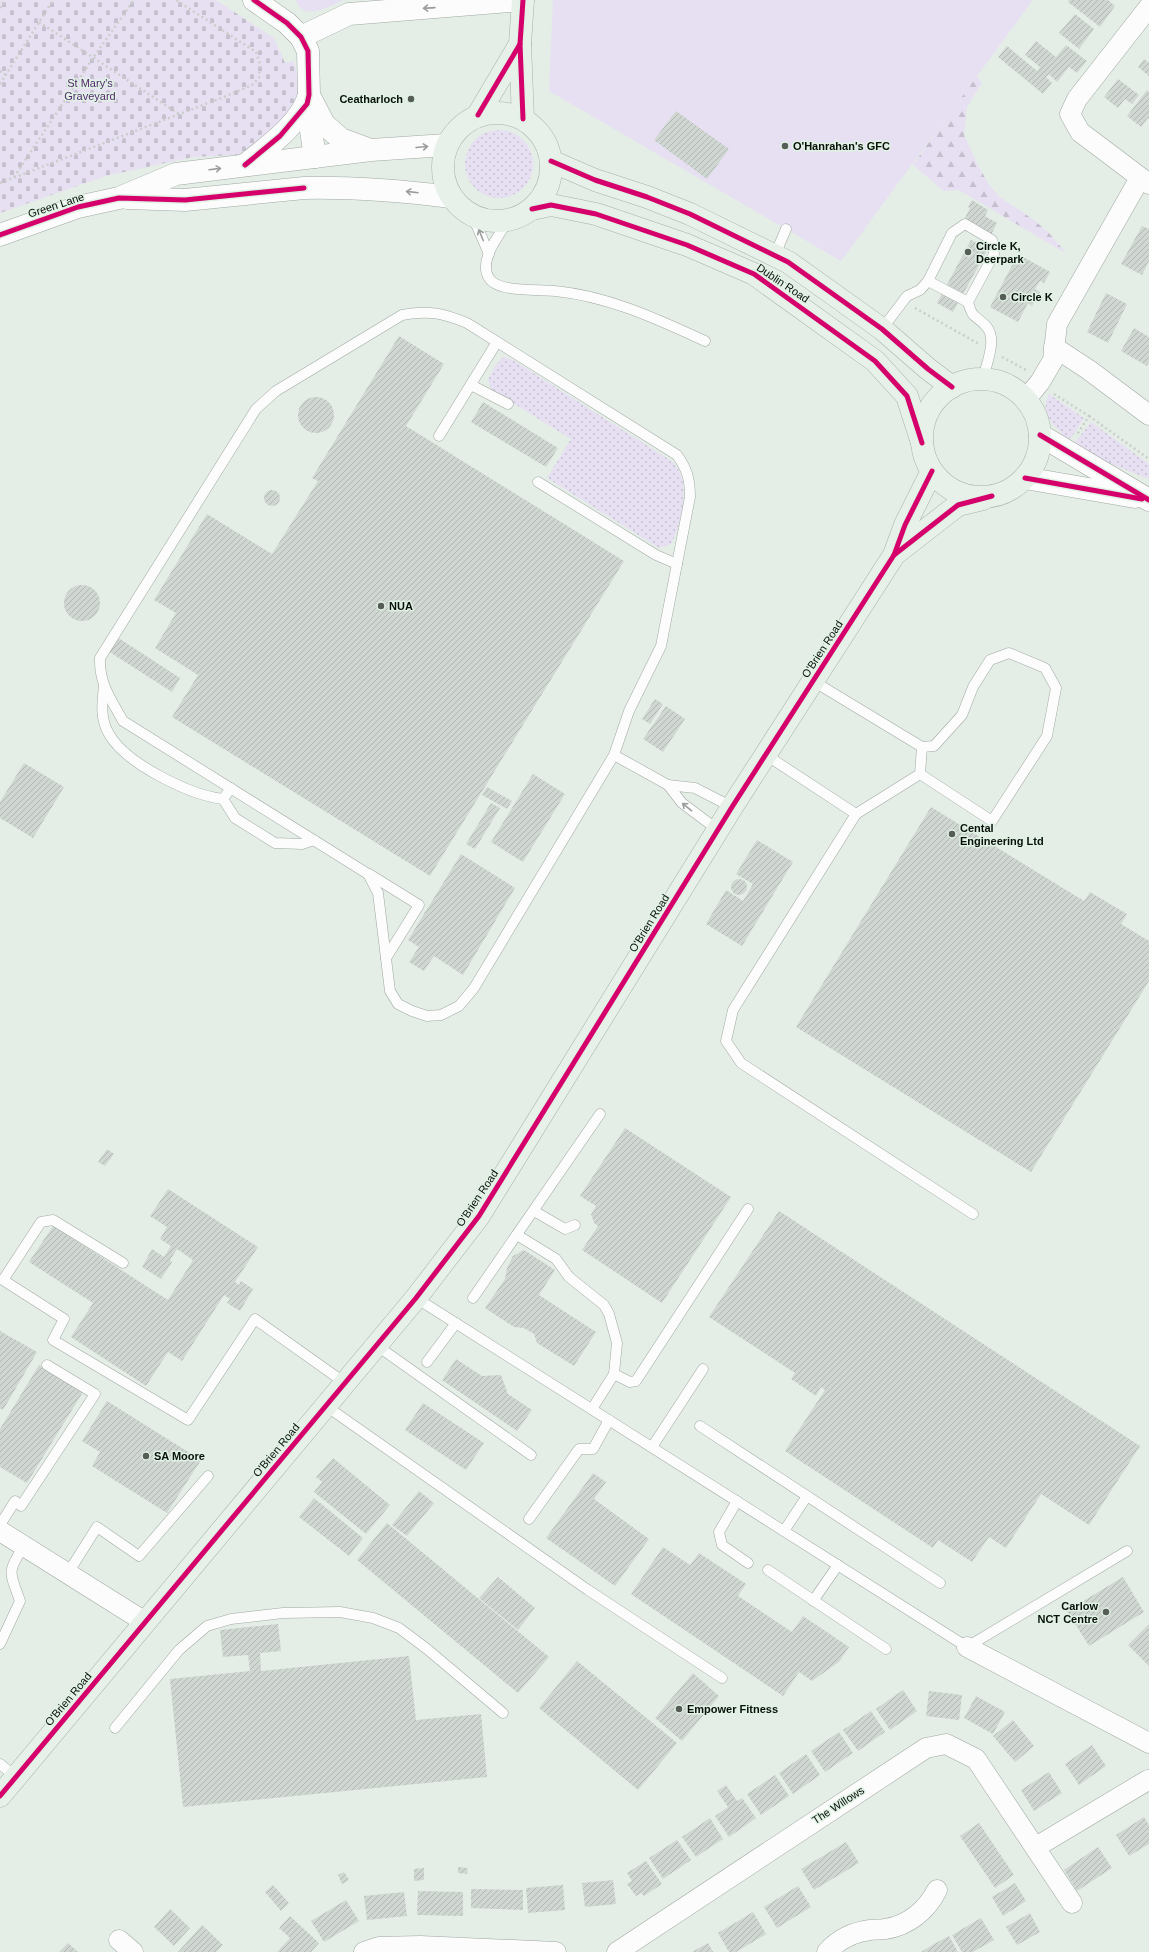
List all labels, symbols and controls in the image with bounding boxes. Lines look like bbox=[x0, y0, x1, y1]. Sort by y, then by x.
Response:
one-way arrow bbox=[423, 4, 436, 11]
park label: St Mary's Graveyard bbox=[64, 77, 116, 102]
place label: Ceatharloch bbox=[339, 93, 403, 105]
marker: Ceatharloch bbox=[406, 94, 416, 104]
place label: O'Hanrahan's GFC bbox=[793, 140, 890, 152]
marker: O'Hanrahan's GFC bbox=[780, 141, 790, 151]
one-way arrow bbox=[415, 144, 428, 151]
one-way arrow bbox=[208, 166, 221, 173]
one-way arrow bbox=[406, 188, 419, 196]
street label: Green Lane bbox=[27, 190, 85, 220]
one-way arrow bbox=[477, 230, 484, 242]
place label: Circle K, Deerpark bbox=[976, 240, 1025, 265]
marker: Circle K, Deerpark bbox=[963, 247, 973, 257]
street label: Dublin Road bbox=[755, 261, 811, 305]
place label: Circle K bbox=[1011, 291, 1053, 303]
marker: Circle K bbox=[998, 292, 1008, 302]
place label: NUA bbox=[389, 600, 413, 612]
marker: NUA bbox=[376, 601, 386, 611]
street label: O'Brien Road bbox=[799, 618, 845, 680]
one-way arrow bbox=[682, 802, 693, 811]
place label: Cental Engineering Ltd bbox=[960, 822, 1044, 847]
marker: Cental Engineering Ltd bbox=[947, 829, 957, 839]
street label: O'Brien Road bbox=[627, 892, 671, 954]
street label: O'Brien Road bbox=[454, 1167, 500, 1229]
street label: O'Brien Road bbox=[250, 1421, 302, 1479]
place label: SA Moore bbox=[154, 1450, 205, 1462]
marker: SA Moore bbox=[141, 1451, 151, 1461]
place label: Carlow NCT Centre bbox=[1037, 1600, 1098, 1625]
marker: Carlow NCT Centre bbox=[1101, 1607, 1111, 1617]
street label: O'Brien Road bbox=[42, 1670, 94, 1728]
place label: Empower Fitness bbox=[687, 1703, 778, 1715]
marker: Empower Fitness bbox=[674, 1704, 684, 1714]
street label: The Willows bbox=[810, 1784, 867, 1826]

